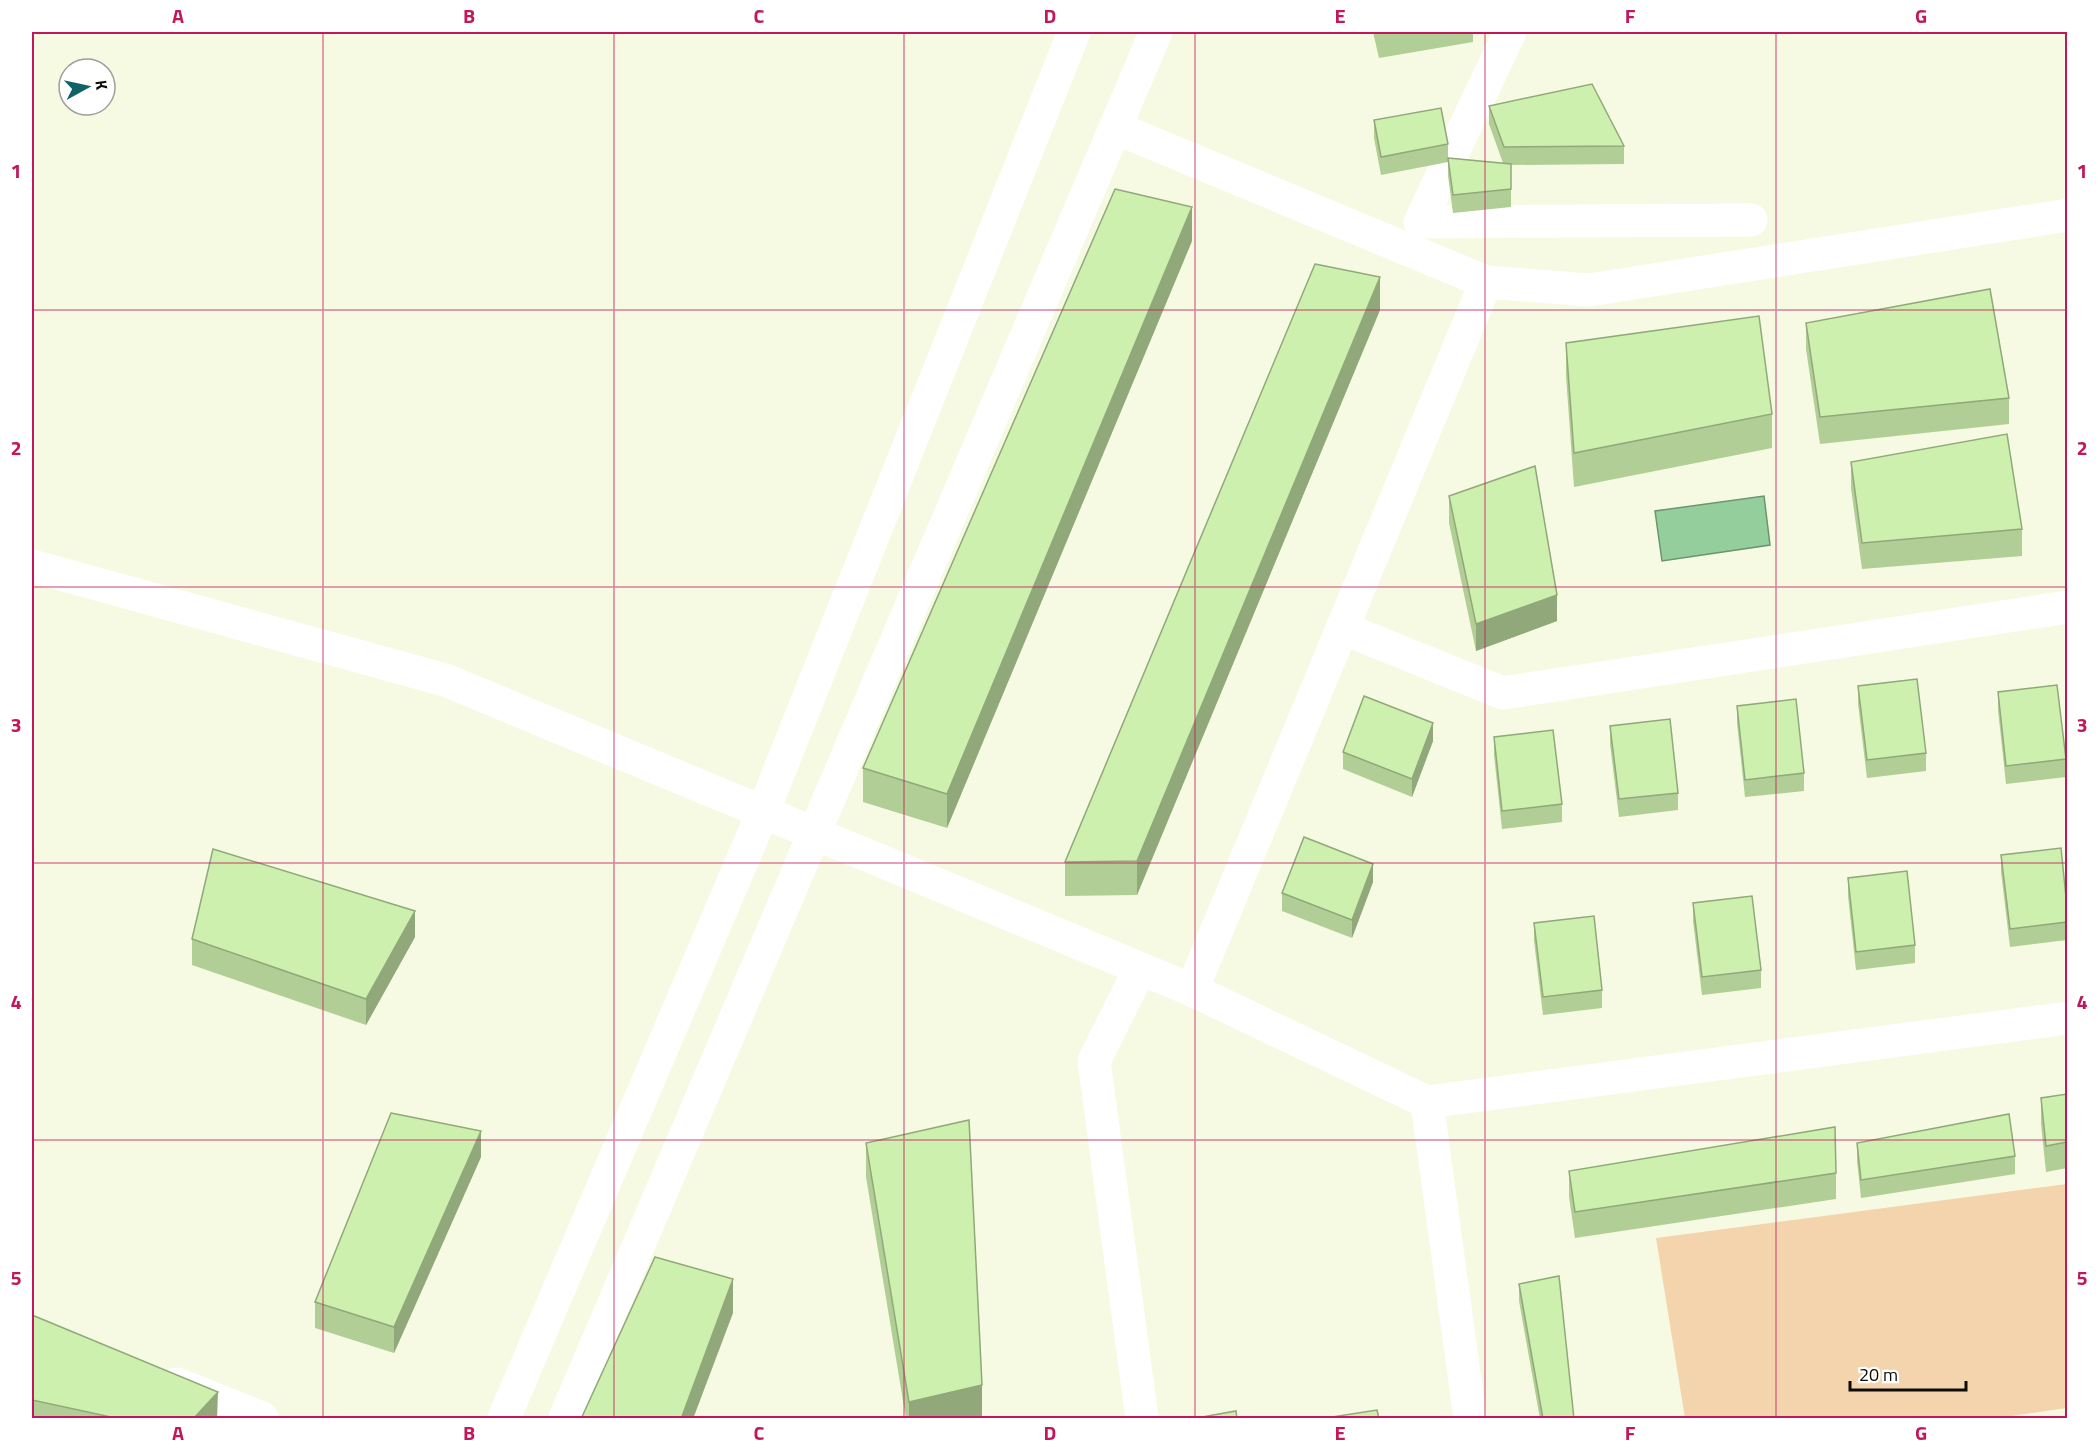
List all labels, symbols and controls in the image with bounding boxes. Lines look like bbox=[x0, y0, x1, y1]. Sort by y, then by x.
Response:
text: A bbox=[172, 0, 184, 31]
text: B bbox=[463, 0, 475, 31]
text: C bbox=[754, 0, 765, 31]
text: D bbox=[1044, 0, 1056, 31]
text: E bbox=[1334, 0, 1346, 31]
text: F bbox=[1625, 0, 1636, 31]
text: G bbox=[1915, 0, 1927, 31]
north arrow bbox=[57, 57, 117, 117]
text: K bbox=[89, 79, 114, 92]
text: 1 bbox=[10, 155, 22, 186]
text: 1 bbox=[2076, 155, 2088, 186]
text: 2 bbox=[10, 432, 22, 463]
text: 2 bbox=[2076, 432, 2088, 463]
text: 3 bbox=[10, 709, 22, 740]
text: 3 bbox=[2076, 709, 2088, 740]
text: 4 bbox=[10, 986, 22, 1017]
text: 4 bbox=[2076, 986, 2088, 1017]
text: 5 bbox=[10, 1262, 22, 1293]
text: 5 bbox=[2076, 1262, 2088, 1293]
scale bar bbox=[1850, 1354, 1966, 1392]
text: 20 m bbox=[1859, 1361, 1898, 1388]
text: A bbox=[172, 1417, 184, 1448]
text: B bbox=[463, 1417, 475, 1448]
text: C bbox=[754, 1417, 765, 1448]
text: D bbox=[1044, 1417, 1056, 1448]
text: E bbox=[1334, 1417, 1346, 1448]
text: F bbox=[1625, 1417, 1636, 1448]
text: G bbox=[1915, 1417, 1927, 1448]

